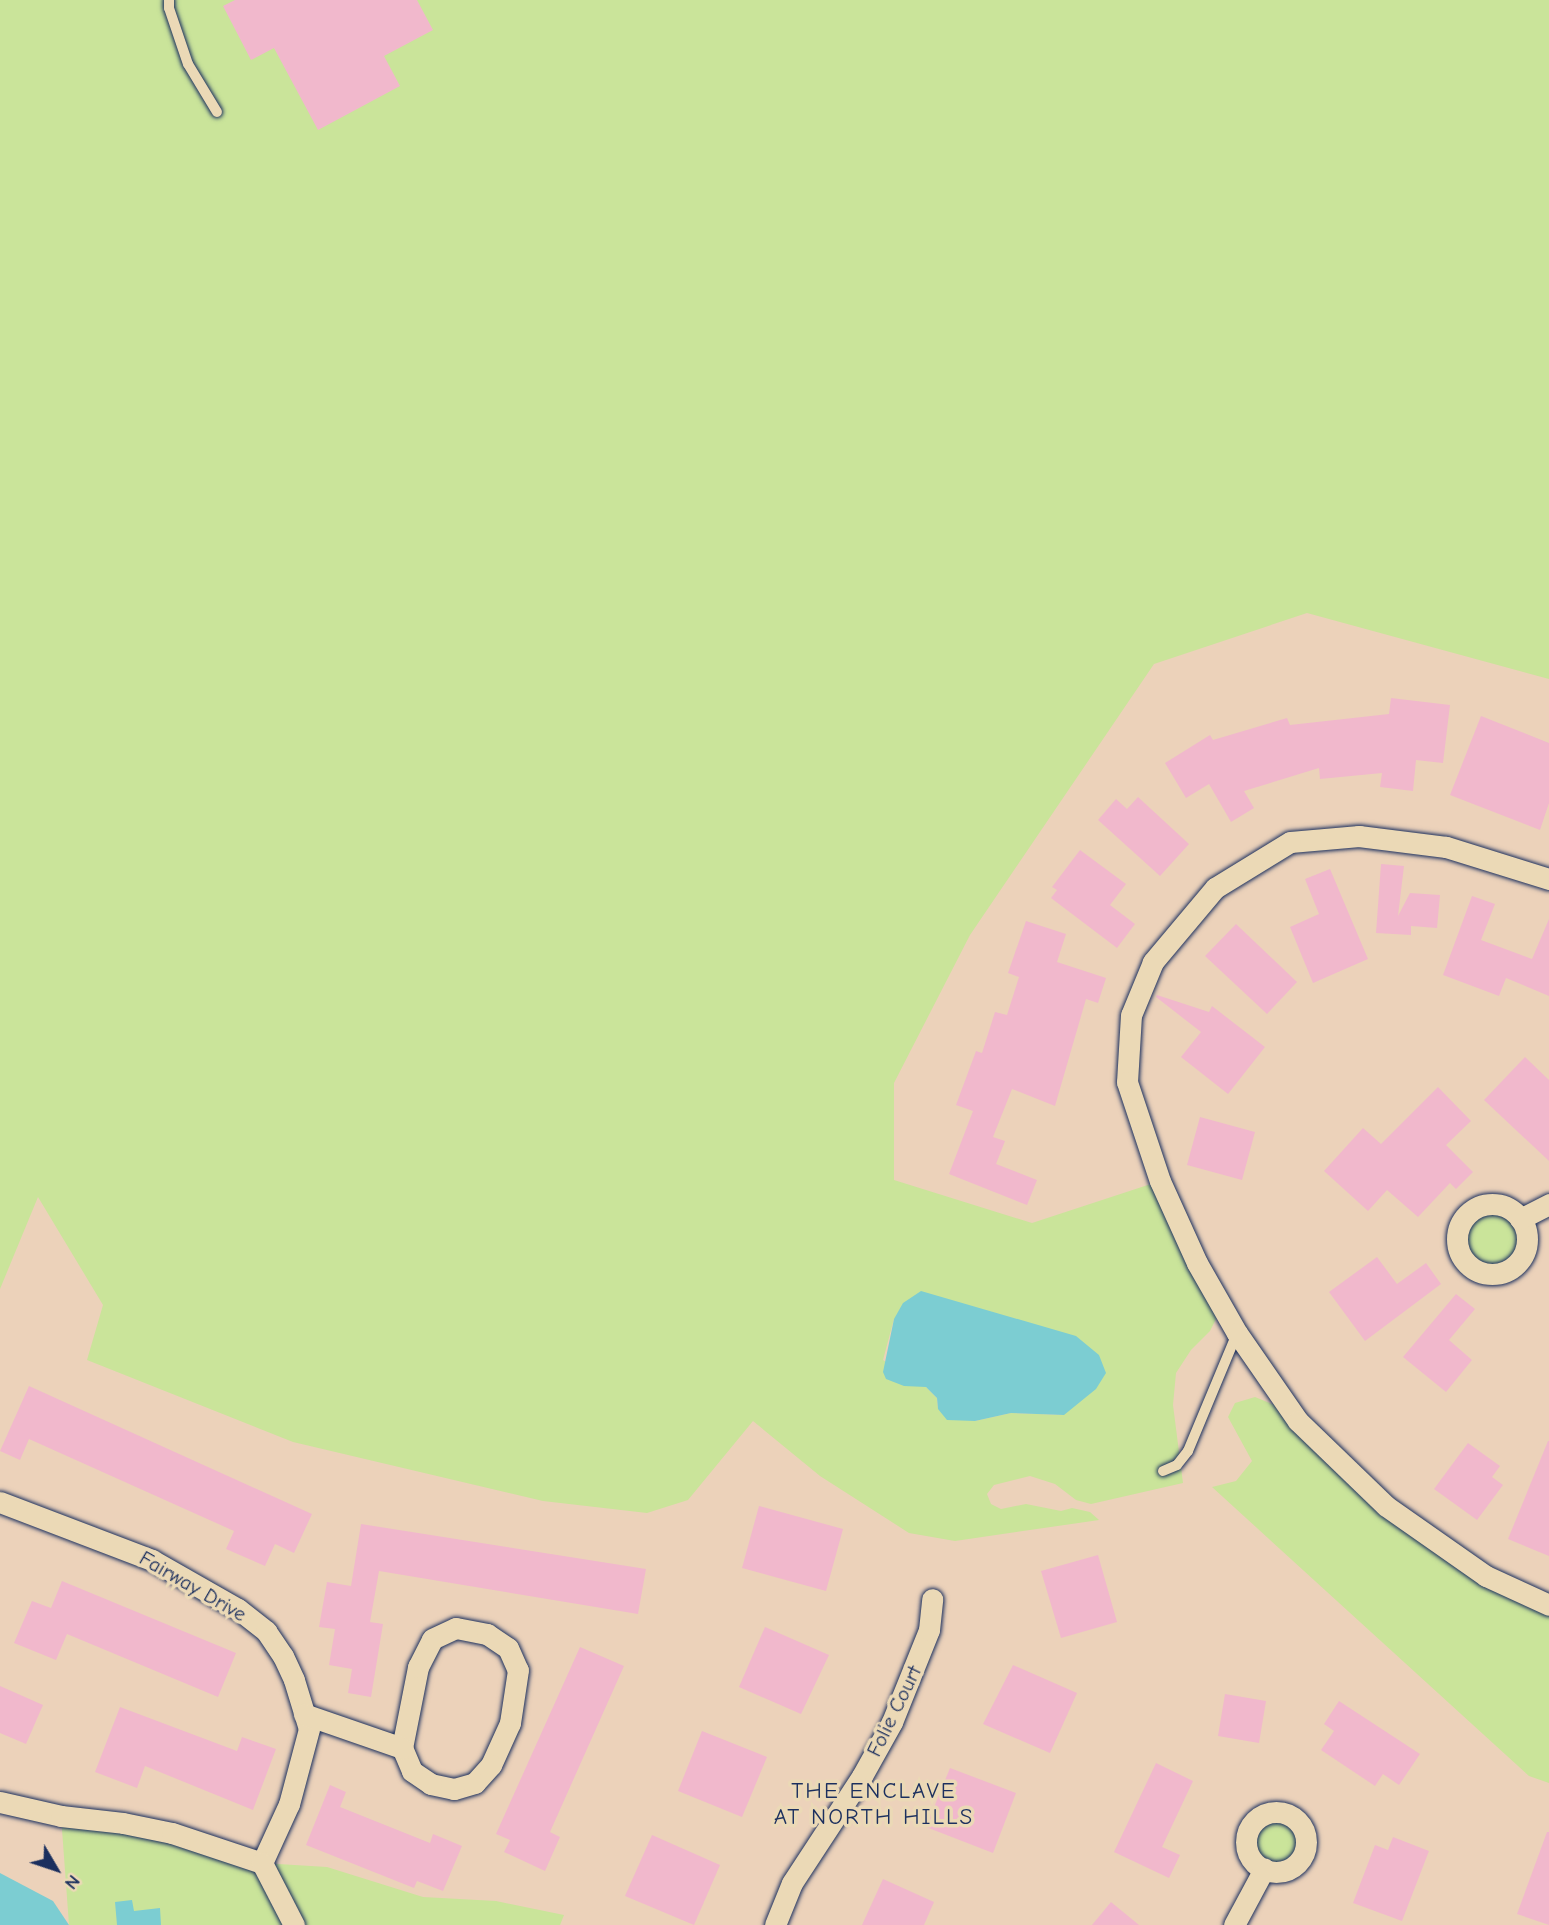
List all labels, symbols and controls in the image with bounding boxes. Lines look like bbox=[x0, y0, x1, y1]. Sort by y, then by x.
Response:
street label: Fairway Drive bbox=[135, 1545, 251, 1627]
street label: Folie Court bbox=[861, 1661, 927, 1761]
district label: THE ENCLAVE AT NORTH HILLS bbox=[775, 1777, 973, 1831]
north arrow bbox=[21, 1834, 91, 1904]
text: N bbox=[60, 1870, 85, 1894]

